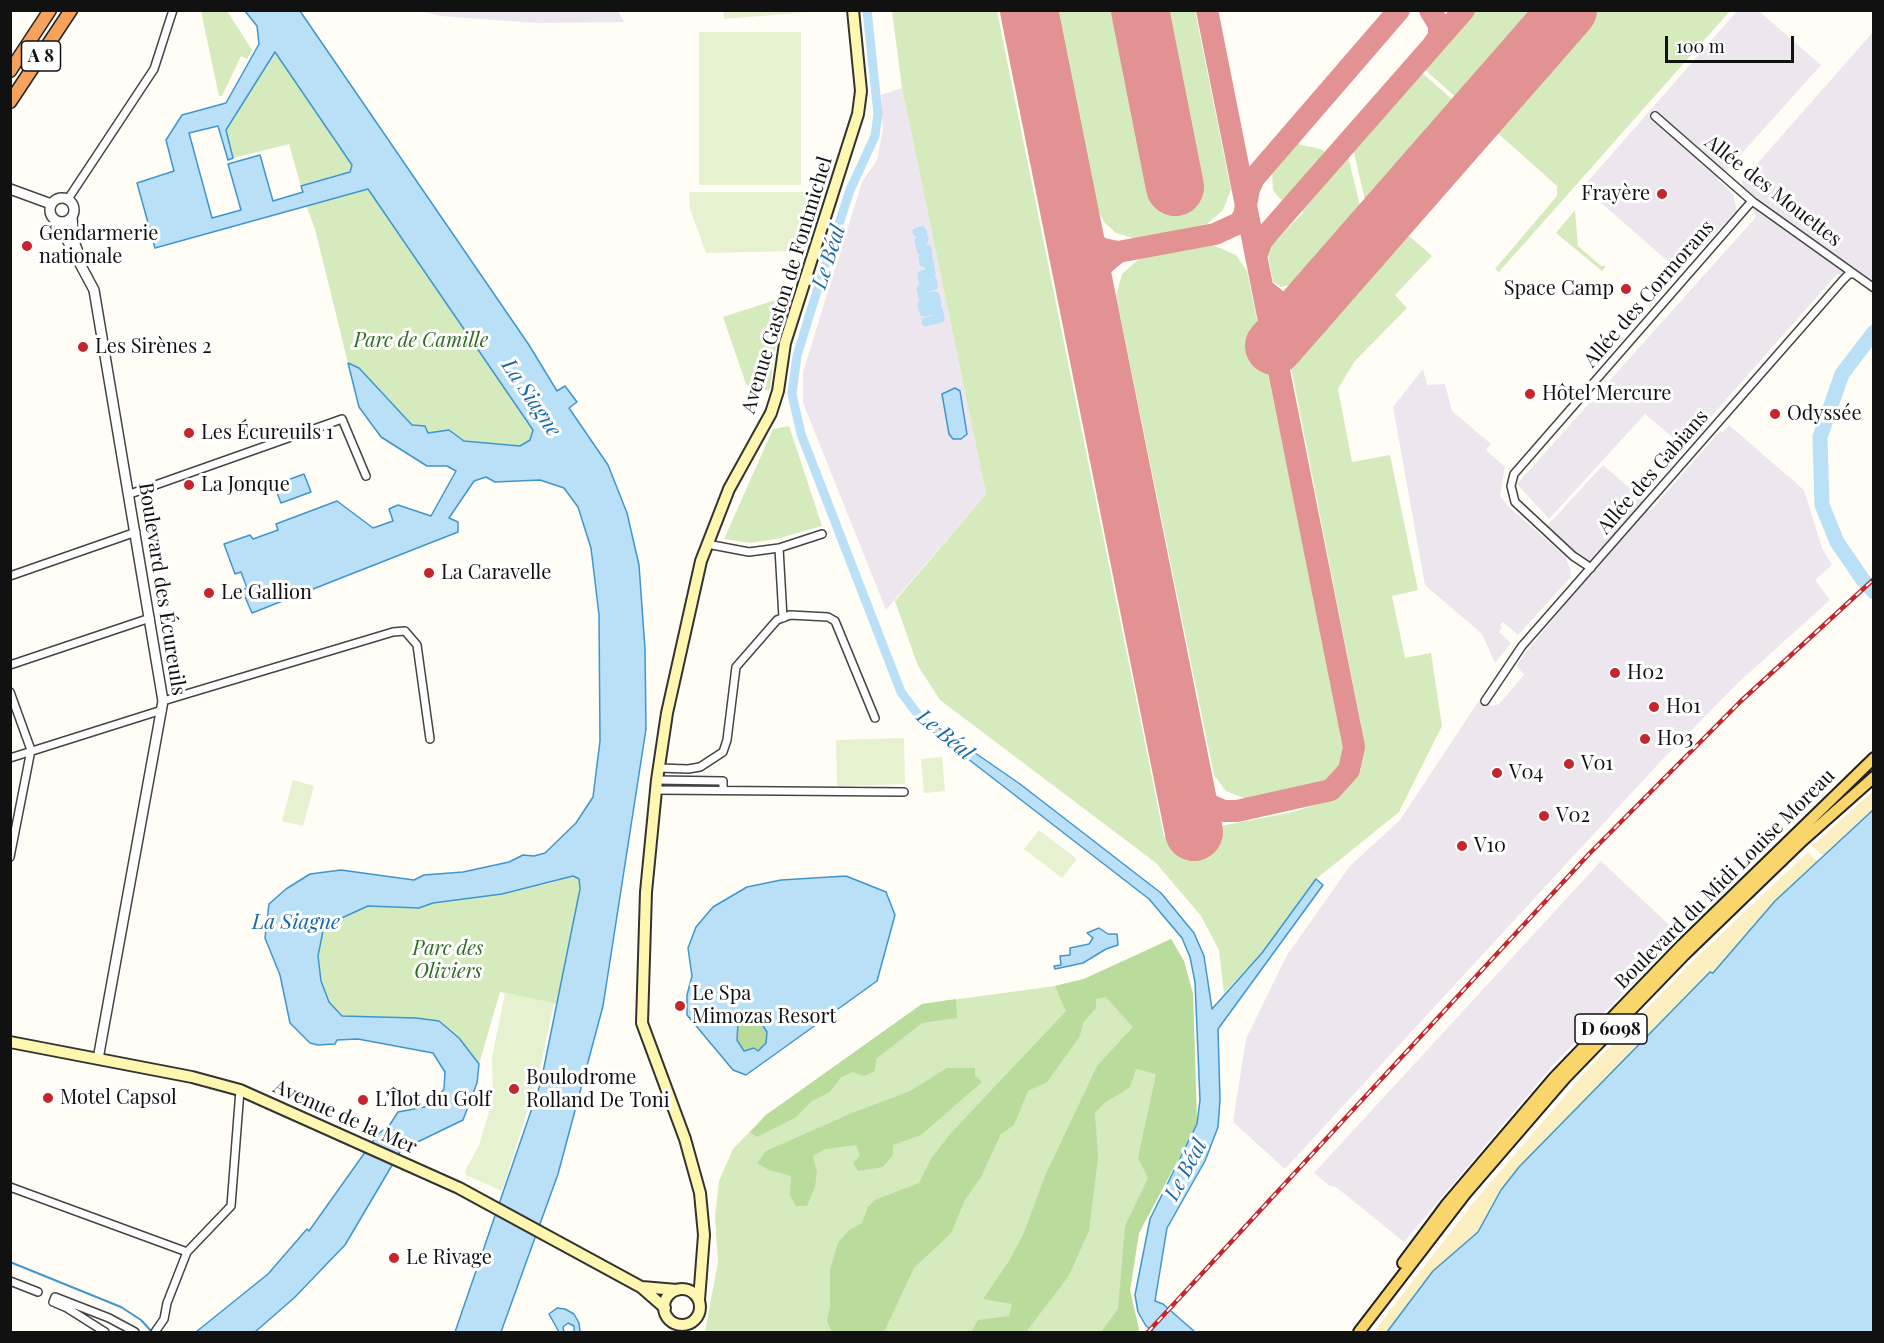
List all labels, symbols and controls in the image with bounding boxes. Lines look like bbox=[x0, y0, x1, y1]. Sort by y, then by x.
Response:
scale bar bbox=[1668, 24, 1797, 62]
text: 100 m bbox=[1676, 34, 1725, 58]
road number: A 8 bbox=[22, 41, 60, 71]
street label: Allée des Mouettes bbox=[1700, 130, 1846, 252]
street label: Avenue Gaston de Fontmichel bbox=[736, 154, 838, 416]
place label: Frayère bbox=[1581, 182, 1650, 206]
marker: Frayère bbox=[1655, 187, 1669, 201]
street label: Allée des Cormorans bbox=[1579, 216, 1719, 372]
place label: Gendarmerie nationale bbox=[39, 222, 158, 269]
water label: Le Béal bbox=[807, 222, 851, 292]
marker: Gendarmerie nationale bbox=[20, 239, 34, 253]
place label: Space Camp bbox=[1504, 277, 1614, 301]
marker: Space Camp bbox=[1619, 282, 1633, 296]
park label: Parc de Camille bbox=[354, 329, 488, 353]
place label: Les Sirènes 2 bbox=[95, 335, 212, 359]
marker: Les Sirènes 2 bbox=[76, 340, 90, 354]
water label: La Siagne bbox=[496, 354, 566, 442]
place label: Hôtel Mercure bbox=[1542, 382, 1671, 406]
marker: Hôtel Mercure bbox=[1523, 387, 1537, 401]
place label: Odyssée bbox=[1787, 402, 1861, 426]
street label: Allée des Gabians bbox=[1593, 405, 1713, 539]
marker: Odyssée bbox=[1768, 407, 1782, 421]
place label: Les Écureuils 1 bbox=[201, 421, 333, 445]
marker: Les Écureuils 1 bbox=[182, 426, 196, 440]
place label: La Jonque bbox=[201, 473, 290, 497]
marker: La Jonque bbox=[182, 478, 196, 492]
street label: Boulevard des Écureuils bbox=[133, 481, 191, 697]
place label: La Caravelle bbox=[441, 561, 551, 585]
marker: La Caravelle bbox=[422, 566, 436, 580]
place label: Le Gallion bbox=[221, 581, 312, 605]
marker: Le Gallion bbox=[202, 586, 216, 600]
place label: H02 bbox=[1627, 661, 1664, 685]
marker: H02 bbox=[1608, 666, 1622, 680]
place label: H01 bbox=[1666, 695, 1701, 719]
marker: H01 bbox=[1647, 700, 1661, 714]
water label: Le Béal bbox=[912, 704, 978, 766]
place label: H03 bbox=[1657, 727, 1693, 751]
marker: H03 bbox=[1638, 732, 1652, 746]
place label: V01 bbox=[1581, 752, 1613, 776]
marker: V01 bbox=[1562, 757, 1576, 771]
place label: V04 bbox=[1509, 761, 1543, 785]
street label: Boulevard du Midi Louise Moreau bbox=[1610, 764, 1840, 994]
marker: V04 bbox=[1490, 766, 1504, 780]
place label: V02 bbox=[1556, 804, 1590, 828]
marker: V02 bbox=[1537, 809, 1551, 823]
place label: V10 bbox=[1474, 834, 1506, 858]
marker: V10 bbox=[1455, 839, 1469, 853]
water label: La Siagne bbox=[252, 909, 340, 935]
park label: Parc des Oliviers bbox=[413, 937, 483, 984]
place label: Le Spa Mimozas Resort bbox=[692, 982, 836, 1029]
marker: Le Spa Mimozas Resort bbox=[673, 999, 687, 1013]
road number: D 6098 bbox=[1575, 1014, 1647, 1044]
place label: Boulodrome Rolland De Toni bbox=[526, 1066, 670, 1113]
street label: Avenue de la Mer bbox=[270, 1075, 420, 1159]
marker: Boulodrome Rolland De Toni bbox=[507, 1082, 521, 1096]
place label: Motel Capsol bbox=[60, 1086, 177, 1110]
place label: L’Îlot du Golf bbox=[375, 1088, 491, 1112]
marker: Motel Capsol bbox=[41, 1091, 55, 1105]
marker: L’Îlot du Golf bbox=[356, 1093, 370, 1107]
water label: Le Béal bbox=[1159, 1135, 1213, 1205]
place label: Le Rivage bbox=[406, 1246, 492, 1270]
marker: Le Rivage bbox=[387, 1251, 401, 1265]

